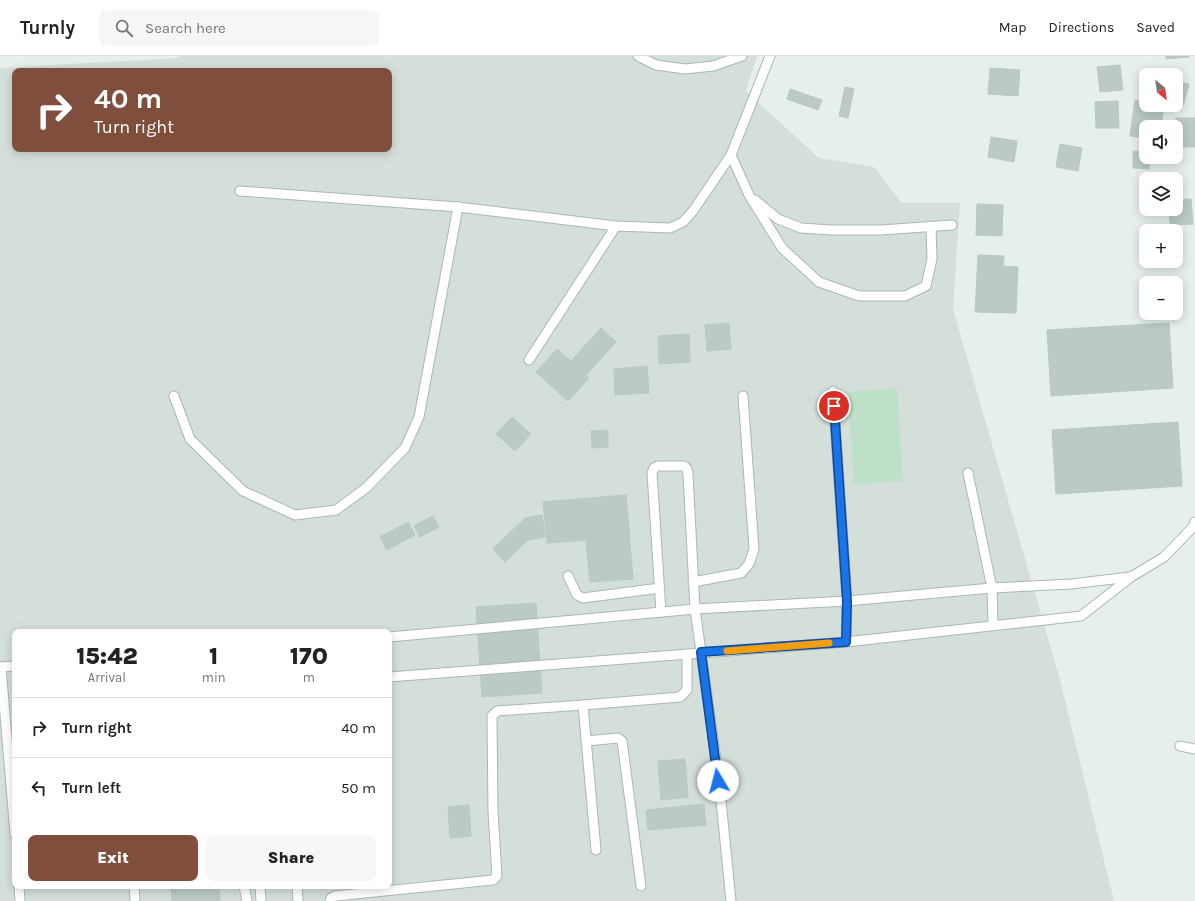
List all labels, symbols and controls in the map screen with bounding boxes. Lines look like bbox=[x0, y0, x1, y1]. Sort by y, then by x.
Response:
search box bbox=[99, 10, 379, 46]
text: Turnly bbox=[20, 17, 75, 39]
icon: search bbox=[113, 17, 135, 39]
text: Search here bbox=[145, 19, 226, 37]
text: Map bbox=[999, 19, 1027, 36]
text: Directions bbox=[1049, 19, 1114, 36]
text: Saved bbox=[1136, 19, 1175, 36]
north arrow bbox=[1139, 68, 1183, 112]
map controls bbox=[1139, 68, 1183, 320]
text: 40 m bbox=[94, 82, 162, 115]
icon: right bbox=[28, 84, 80, 136]
text: Turn right bbox=[94, 116, 174, 138]
button: sound bbox=[1139, 120, 1183, 164]
button: layers bbox=[1139, 172, 1183, 216]
button: + bbox=[1139, 224, 1183, 268]
button: − bbox=[1139, 276, 1183, 320]
pin bbox=[817, 389, 851, 423]
icon: arrive bbox=[823, 395, 845, 417]
text: 15:42 bbox=[76, 642, 138, 670]
text: 1 bbox=[209, 642, 218, 670]
text: 170 bbox=[290, 642, 328, 670]
text: Arrival bbox=[88, 670, 126, 685]
text: min bbox=[202, 670, 226, 685]
text: m bbox=[303, 670, 315, 685]
icon: right bbox=[28, 717, 50, 739]
text: Turn right bbox=[62, 719, 132, 737]
text: 40 m bbox=[341, 719, 376, 737]
position arrow bbox=[697, 760, 739, 802]
icon: left bbox=[28, 777, 50, 799]
text: Turn left bbox=[62, 779, 121, 797]
text: 50 m bbox=[341, 779, 376, 797]
button: Exit bbox=[28, 835, 198, 881]
button: Share bbox=[206, 835, 376, 881]

